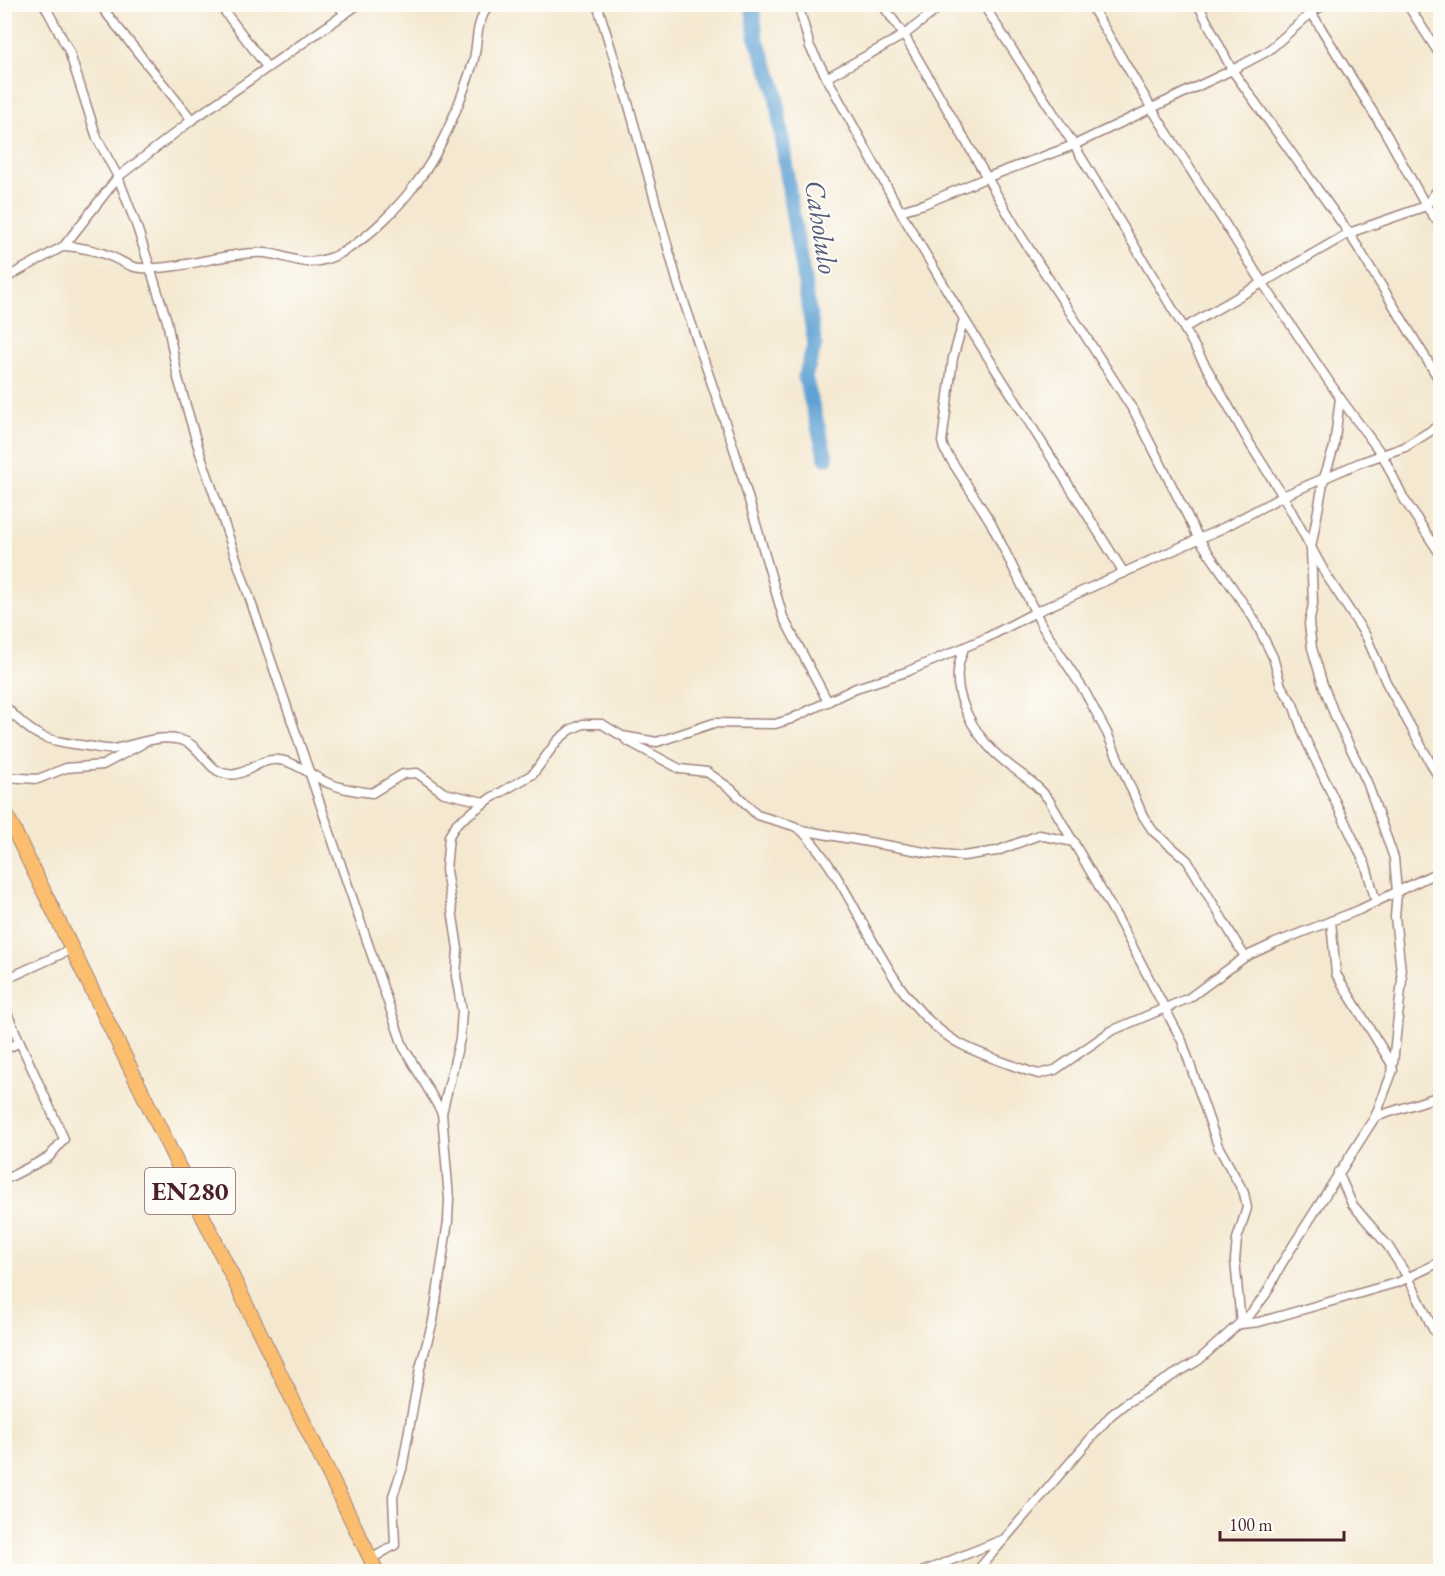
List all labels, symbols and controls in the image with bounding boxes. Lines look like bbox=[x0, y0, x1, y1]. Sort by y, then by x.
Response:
water label: Caholulo bbox=[797, 177, 847, 277]
road number: EN280 bbox=[145, 1168, 235, 1214]
scale bar bbox=[1220, 1504, 1344, 1542]
text: 100 m bbox=[1229, 1513, 1273, 1536]

